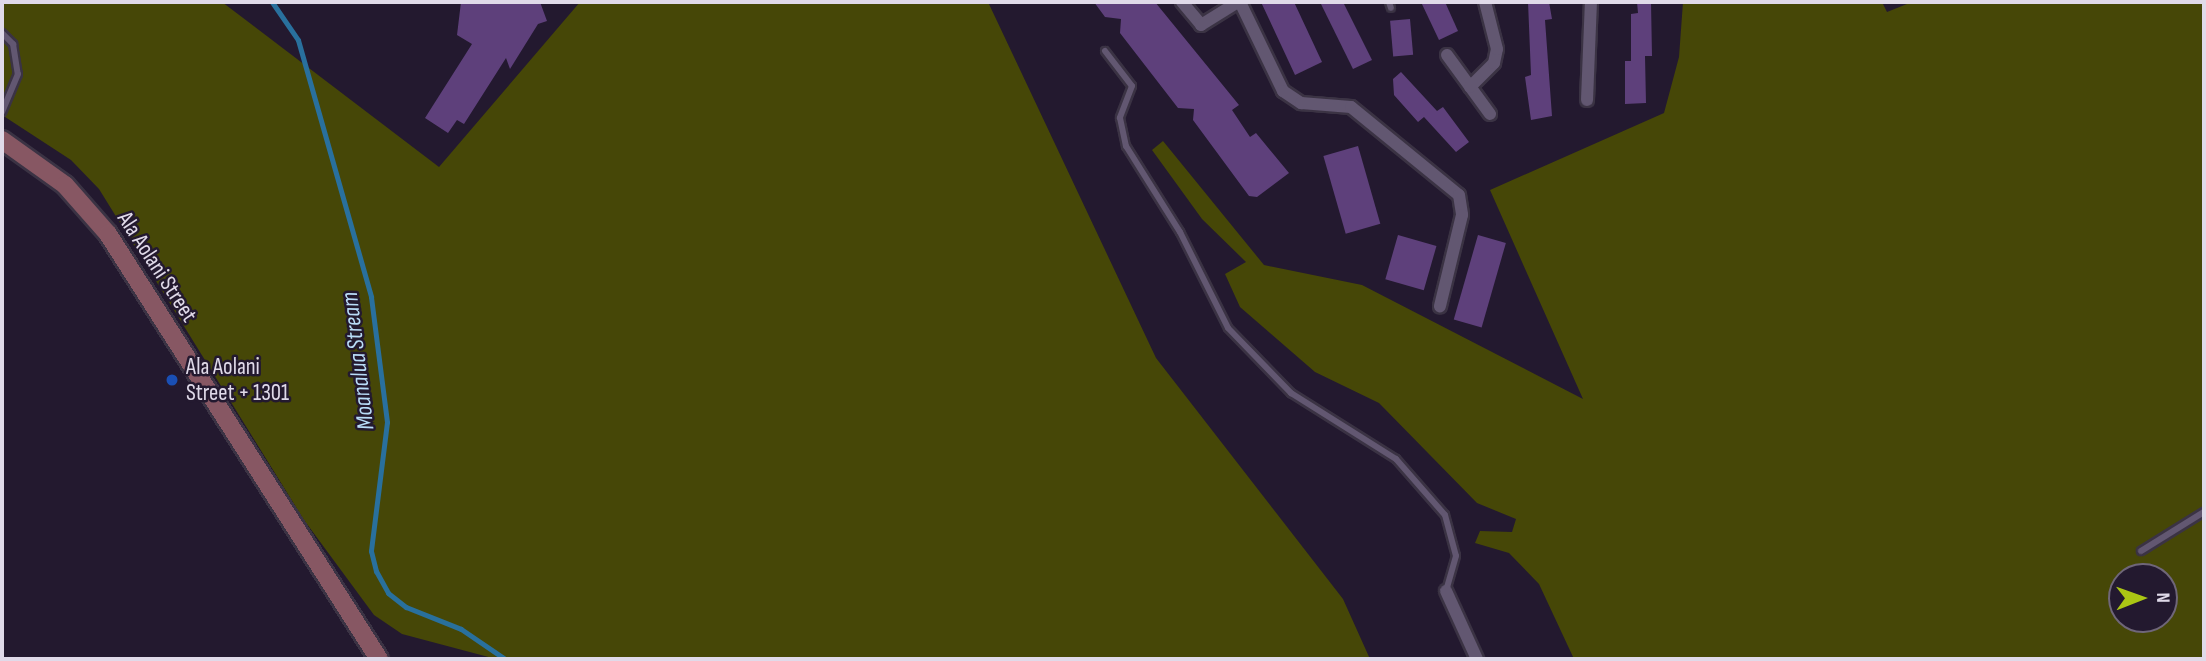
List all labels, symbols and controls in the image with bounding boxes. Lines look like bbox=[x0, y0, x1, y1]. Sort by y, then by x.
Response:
street label: Ala Aolani Street bbox=[111, 207, 203, 327]
water label: Moanalua Stream bbox=[335, 290, 381, 432]
place label: Ala Aolani Street + 1301 bbox=[186, 353, 289, 407]
marker: Ala Aolani Street + 1301 bbox=[164, 372, 180, 388]
north arrow bbox=[2108, 563, 2178, 633]
text: N bbox=[2151, 592, 2174, 603]

